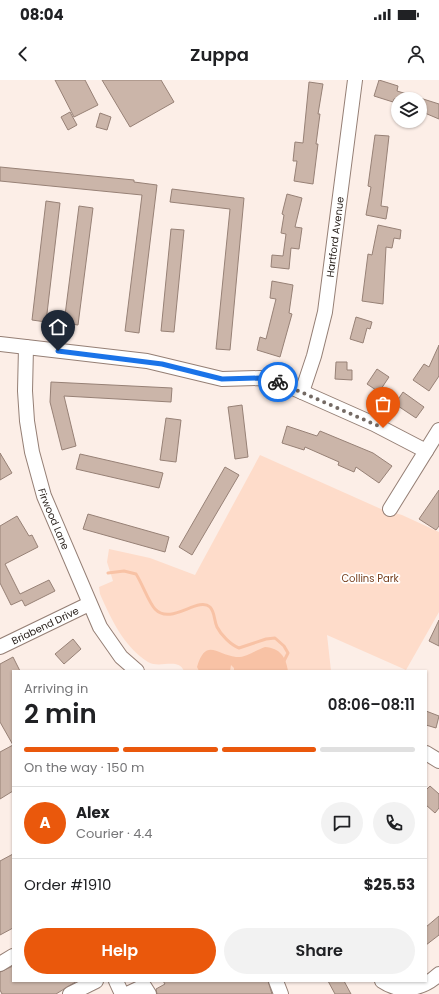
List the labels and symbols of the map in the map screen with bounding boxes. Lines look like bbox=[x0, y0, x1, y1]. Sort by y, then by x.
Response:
street label: Hartford Avenue bbox=[322, 196, 347, 278]
pin bbox=[41, 310, 75, 351]
courier bbox=[258, 362, 298, 402]
pin bbox=[366, 387, 400, 428]
street label: Firwood Lane bbox=[35, 487, 74, 552]
park label: Collins Park bbox=[341, 571, 399, 586]
street label: Briabend Drive bbox=[9, 603, 81, 648]

